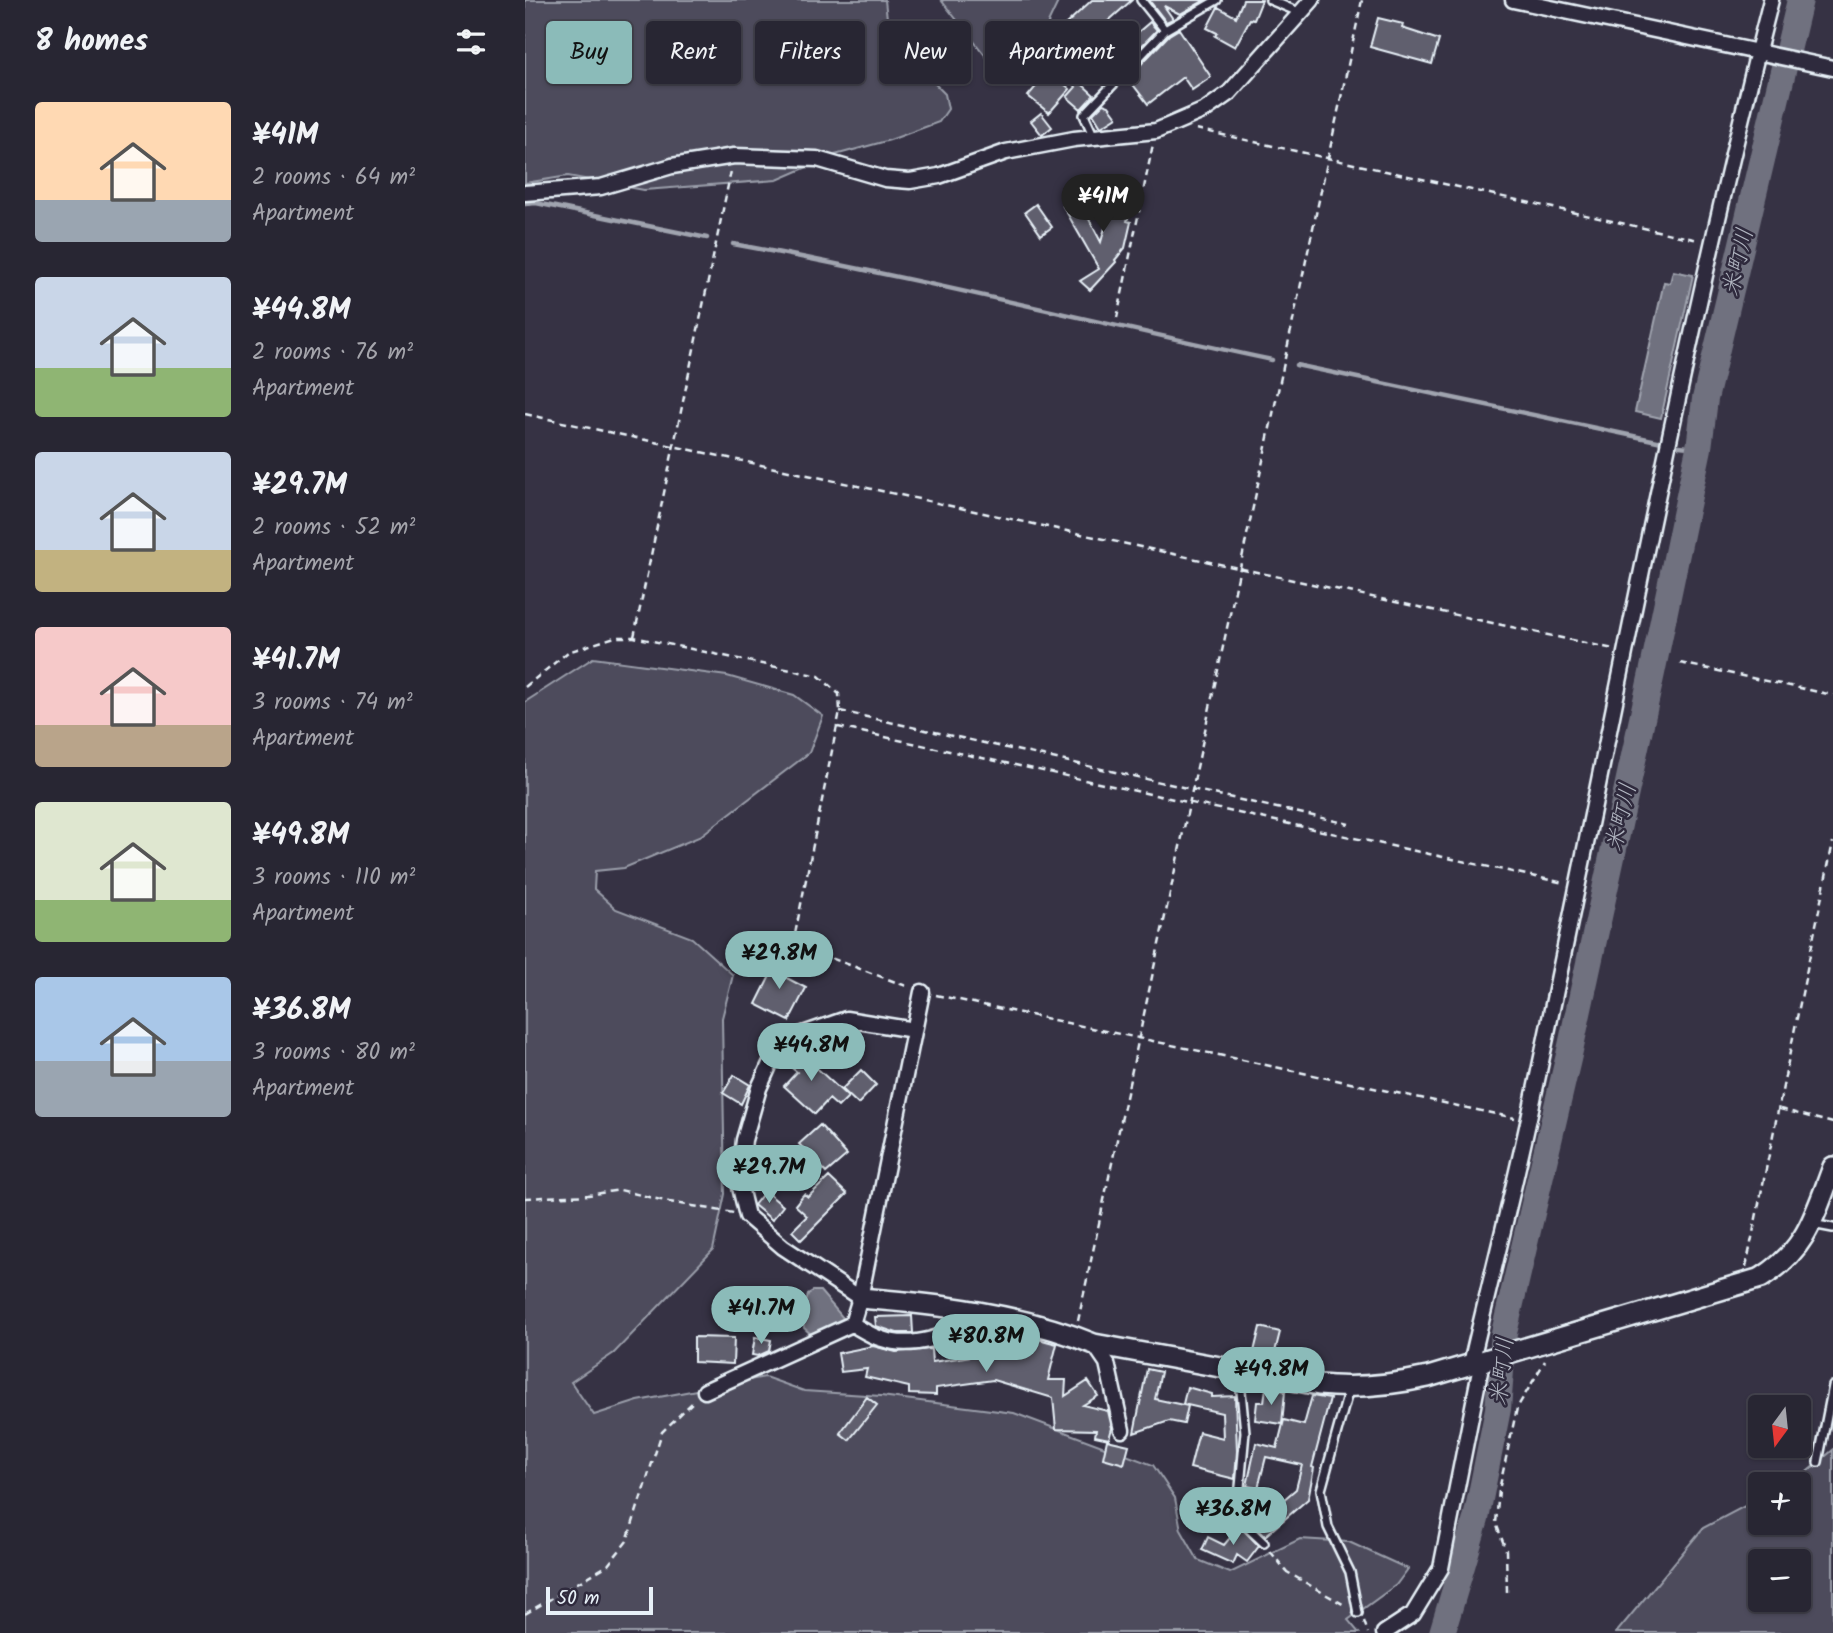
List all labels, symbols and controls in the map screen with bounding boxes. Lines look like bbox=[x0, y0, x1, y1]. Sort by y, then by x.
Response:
text: 8 homes bbox=[35, 18, 148, 66]
chip: Buy bbox=[546, 21, 632, 84]
chip: Rent bbox=[646, 21, 741, 84]
chip: Filters bbox=[755, 21, 865, 84]
chip: New bbox=[879, 21, 971, 84]
chip: Apartment bbox=[985, 21, 1139, 84]
icon: filters bbox=[452, 23, 490, 61]
text: ¥41M bbox=[252, 112, 319, 160]
icon: home bbox=[91, 130, 175, 214]
text: 2 rooms · 64 m² bbox=[252, 160, 415, 196]
pin: ¥41M bbox=[1062, 174, 1144, 234]
text: ¥41M bbox=[1077, 179, 1129, 215]
text: Apartment bbox=[252, 196, 354, 232]
water label: 米町川 bbox=[1714, 225, 1764, 300]
text: ¥44.8M bbox=[252, 287, 351, 335]
icon: home bbox=[91, 305, 175, 389]
text: 2 rooms · 76 m² bbox=[252, 335, 413, 371]
text: Apartment bbox=[252, 371, 354, 407]
text: ¥29.7M bbox=[252, 462, 347, 510]
icon: home bbox=[91, 480, 175, 564]
text: 2 rooms · 52 m² bbox=[252, 510, 415, 546]
text: Apartment bbox=[252, 546, 354, 582]
text: ¥41.7M bbox=[252, 637, 340, 685]
icon: home bbox=[91, 655, 175, 739]
text: 3 rooms · 74 m² bbox=[252, 685, 413, 721]
text: Apartment bbox=[252, 721, 354, 757]
water label: 米町川 bbox=[1597, 780, 1647, 855]
text: ¥49.8M bbox=[252, 812, 349, 860]
icon: home bbox=[91, 830, 175, 914]
text: 3 rooms · 110 m² bbox=[252, 860, 415, 896]
text: Apartment bbox=[252, 896, 354, 932]
pin: ¥29.8M bbox=[722, 932, 836, 991]
text: ¥29.8M bbox=[741, 936, 817, 972]
text: ¥36.8M bbox=[252, 987, 351, 1035]
icon: home bbox=[91, 1005, 175, 1089]
pin: ¥44.8M bbox=[754, 1024, 868, 1083]
text: ¥44.8M bbox=[773, 1028, 849, 1064]
text: 3 rooms · 80 m² bbox=[252, 1035, 415, 1071]
text: Apartment bbox=[252, 1071, 354, 1107]
pin: ¥29.7M bbox=[712, 1146, 826, 1205]
text: ¥29.7M bbox=[733, 1150, 805, 1186]
pin: ¥41.7M bbox=[704, 1286, 818, 1346]
text: ¥41.7M bbox=[727, 1291, 795, 1327]
pin: ¥80.8M bbox=[929, 1314, 1043, 1374]
text: ¥80.8M bbox=[948, 1319, 1024, 1355]
water label: 米町川 bbox=[1481, 1335, 1524, 1407]
pin: ¥49.8M bbox=[1214, 1348, 1328, 1407]
text: ¥49.8M bbox=[1234, 1352, 1308, 1388]
north arrow bbox=[1748, 1395, 1811, 1458]
map controls bbox=[1748, 1395, 1811, 1612]
button: + bbox=[1748, 1472, 1811, 1535]
pin: ¥36.8M bbox=[1176, 1488, 1290, 1547]
text: ¥36.8M bbox=[1195, 1492, 1271, 1528]
button: − bbox=[1748, 1549, 1811, 1612]
scale bar bbox=[546, 1584, 653, 1616]
text: 50 m bbox=[557, 1584, 599, 1614]

